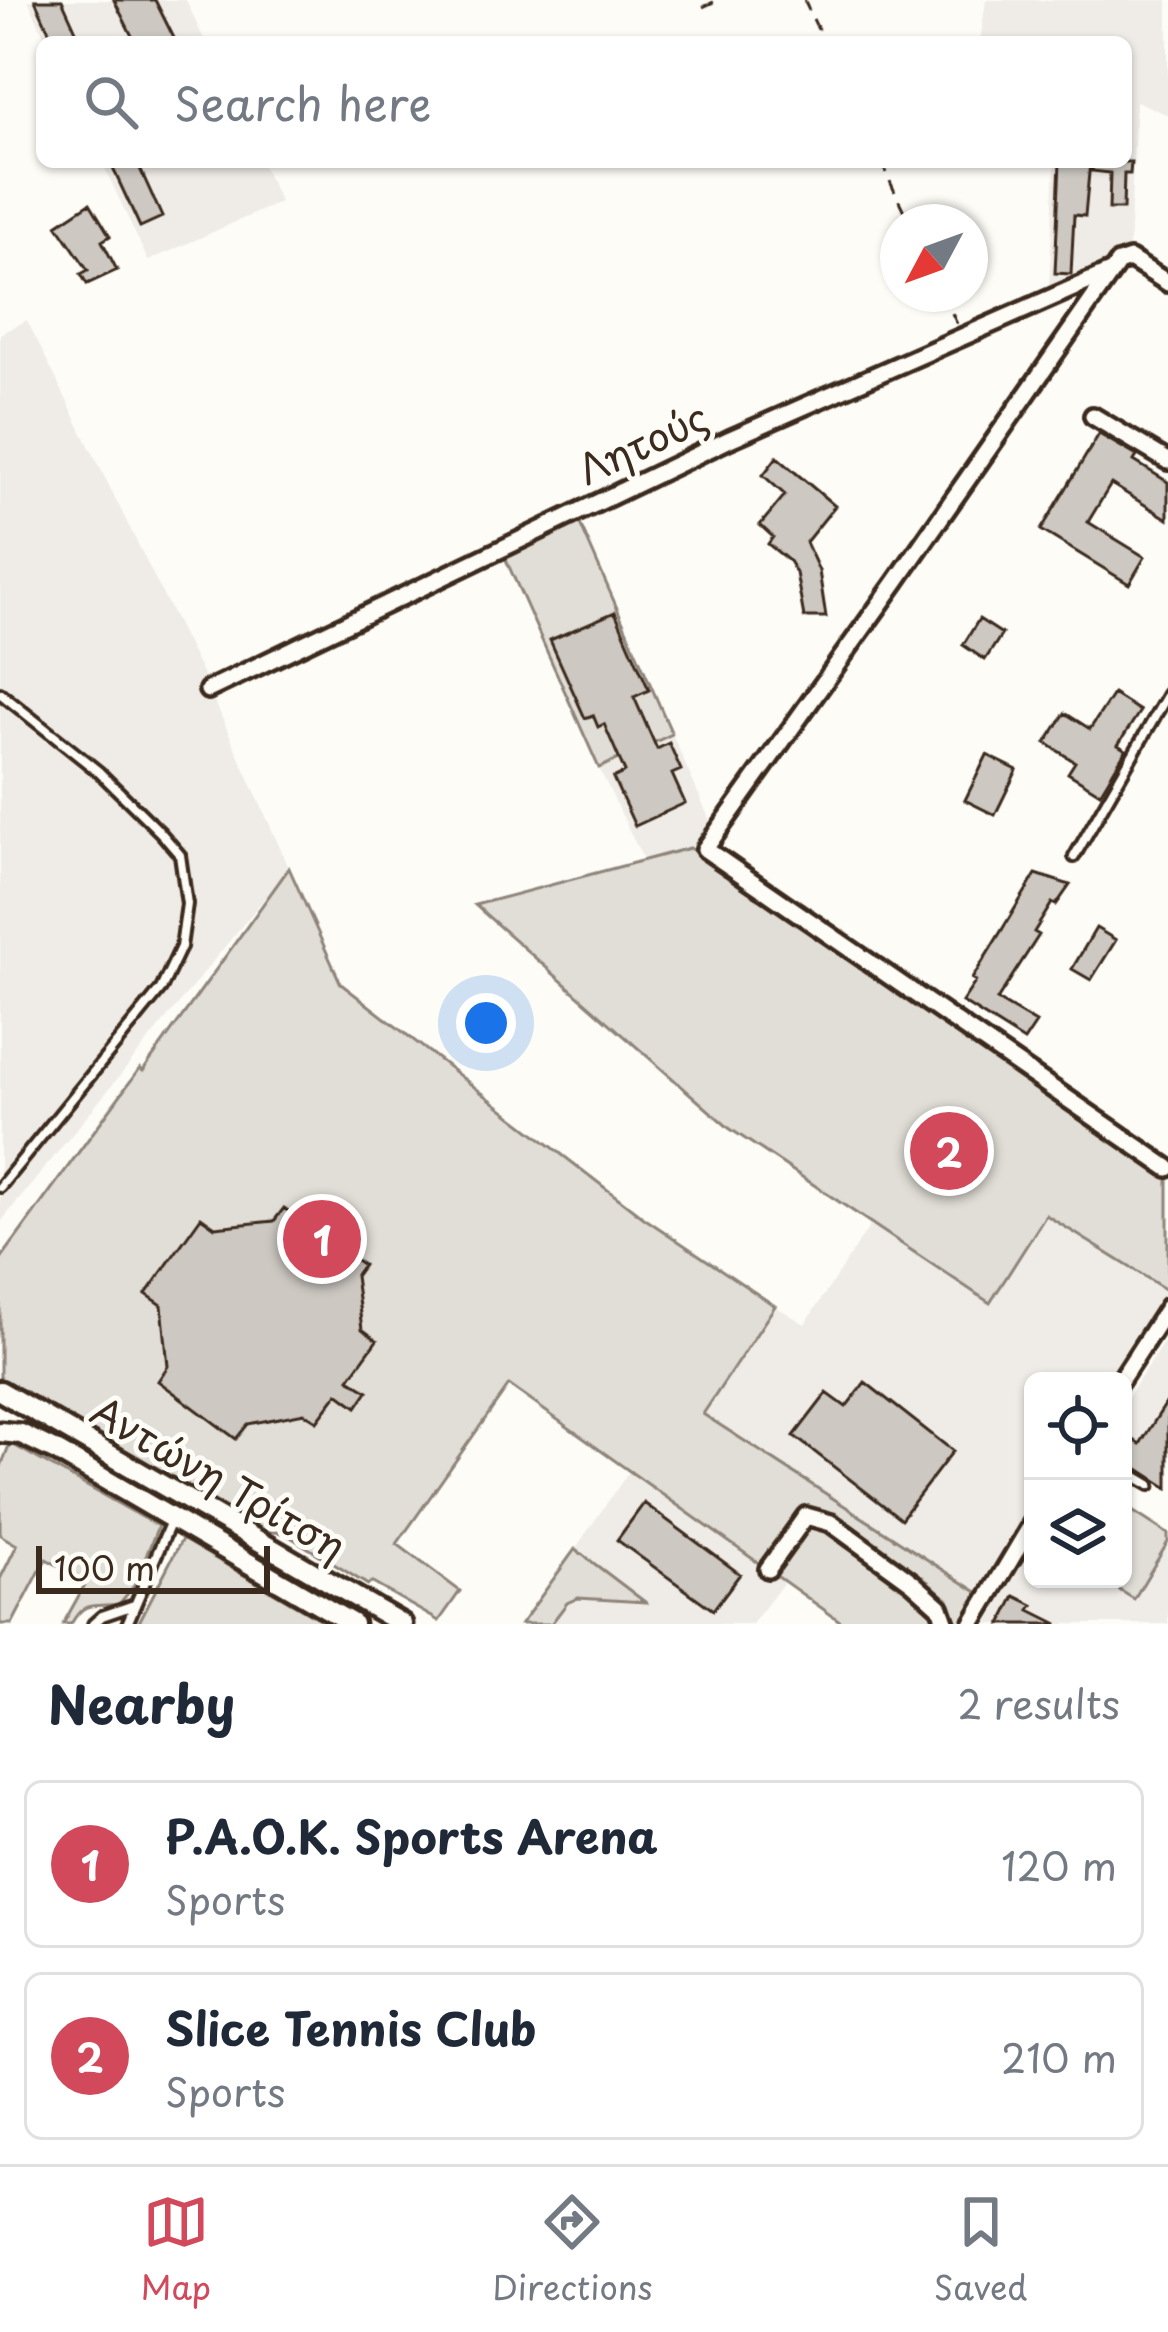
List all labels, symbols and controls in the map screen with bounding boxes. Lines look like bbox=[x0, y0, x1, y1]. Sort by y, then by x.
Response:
search box bbox=[36, 36, 1132, 168]
text: Search here bbox=[174, 68, 431, 136]
icon: search bbox=[78, 69, 144, 135]
north arrow bbox=[880, 204, 988, 312]
street label: Λητούς bbox=[567, 386, 717, 498]
your location bbox=[456, 993, 516, 1053]
pin: 2 bbox=[910, 1106, 988, 1196]
pin: 1 bbox=[283, 1194, 361, 1284]
map controls bbox=[1024, 1372, 1132, 1588]
button: locate bbox=[1024, 1372, 1132, 1480]
street label: Αντώνη Τρίτση bbox=[81, 1380, 358, 1574]
button: layers bbox=[1024, 1480, 1132, 1588]
scale bar bbox=[36, 1540, 270, 1593]
text: 100 m bbox=[54, 1542, 155, 1592]
text: Nearby bbox=[48, 1664, 235, 1741]
text: 2 results bbox=[958, 1673, 1120, 1732]
text: P.A.O.K. Sports Arena bbox=[165, 1801, 658, 1869]
text: 1 bbox=[81, 1835, 99, 1894]
text: 120 m bbox=[1001, 1835, 1117, 1894]
text: Sports bbox=[165, 1869, 285, 1928]
text: Slice Tennis Club bbox=[165, 1993, 536, 2061]
text: 2 bbox=[76, 2027, 104, 2086]
text: 210 m bbox=[1001, 2027, 1117, 2086]
text: Sports bbox=[165, 2061, 285, 2120]
tab: Map bbox=[141, 2189, 211, 2311]
tab: Directions bbox=[492, 2189, 653, 2311]
tab: Saved bbox=[934, 2189, 1027, 2311]

